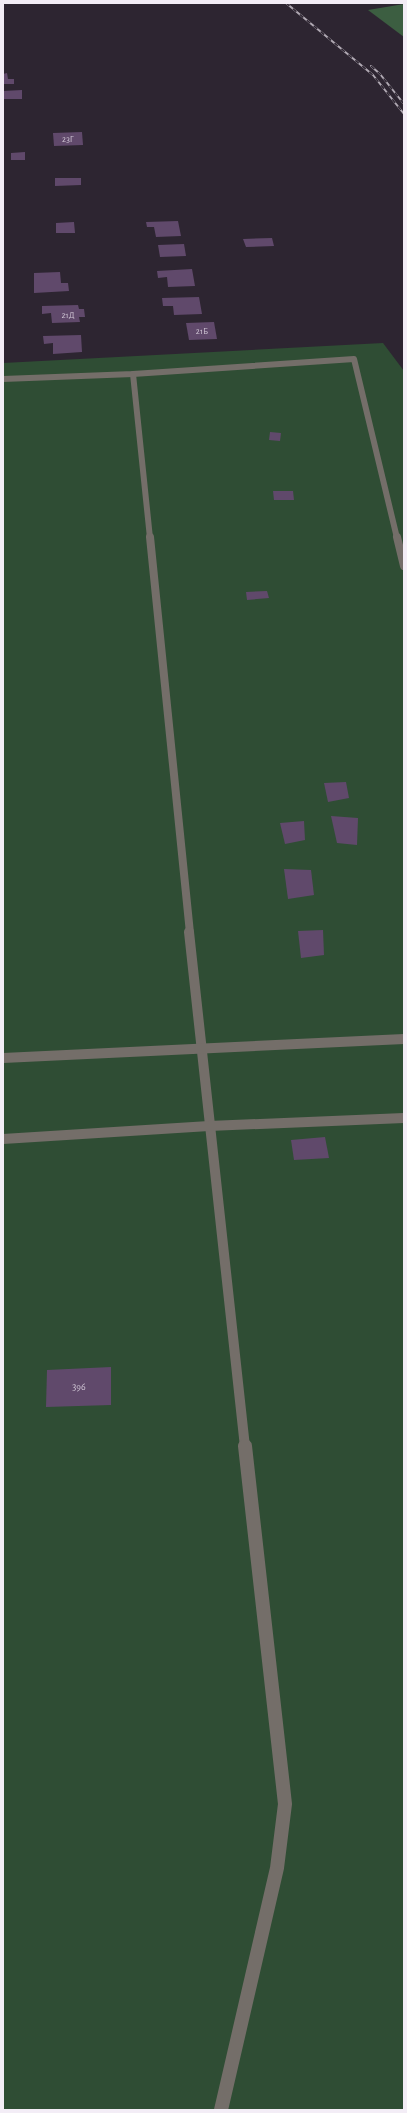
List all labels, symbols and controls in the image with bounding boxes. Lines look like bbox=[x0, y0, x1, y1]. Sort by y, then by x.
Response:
house number: 23Г bbox=[62, 135, 74, 144]
house number: 21Д bbox=[61, 311, 75, 320]
house number: 21Б bbox=[196, 327, 208, 336]
house number: 396 bbox=[72, 1382, 86, 1392]

